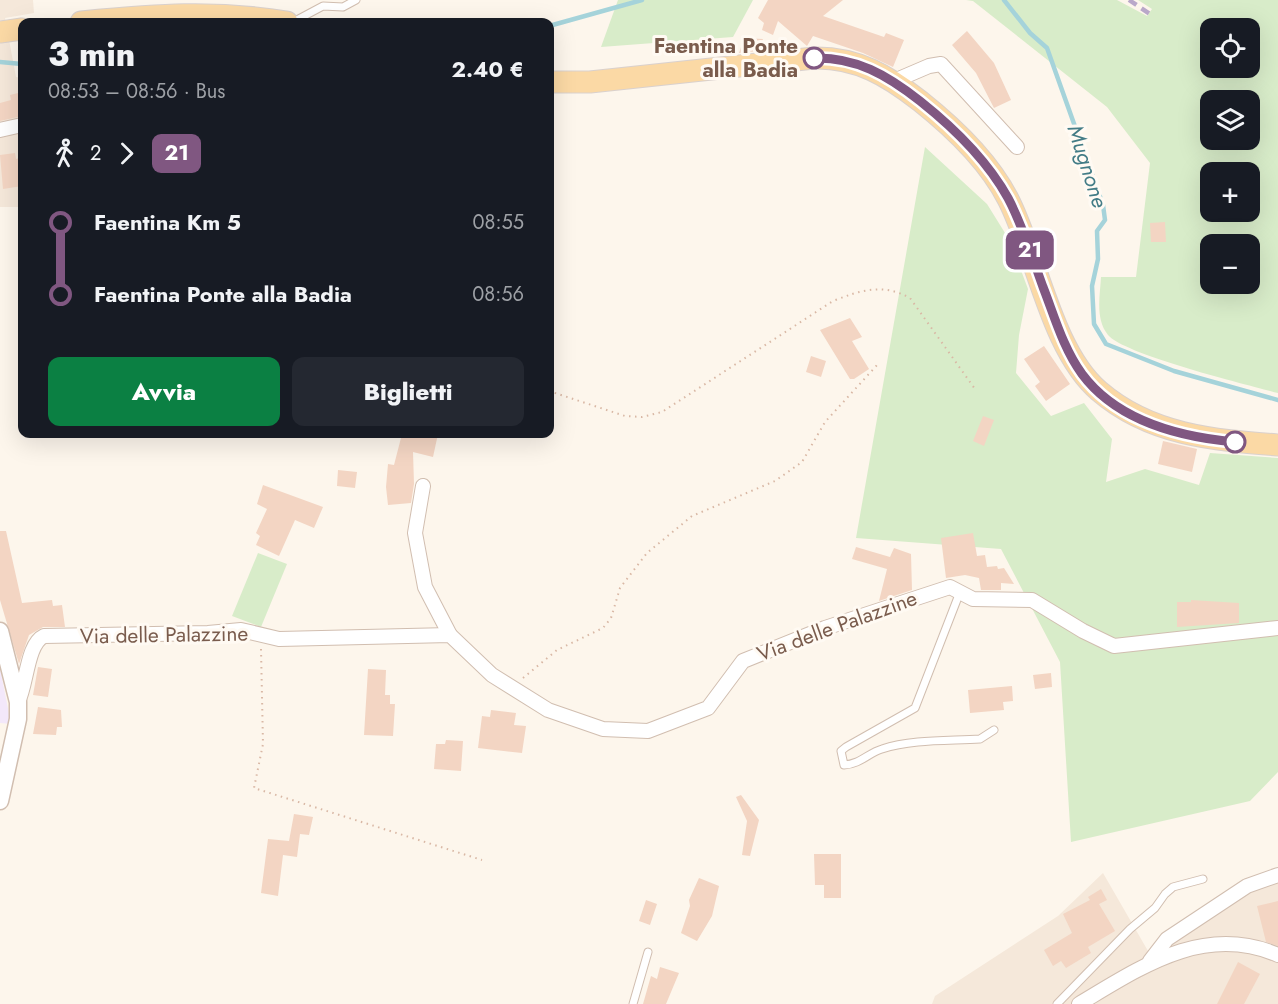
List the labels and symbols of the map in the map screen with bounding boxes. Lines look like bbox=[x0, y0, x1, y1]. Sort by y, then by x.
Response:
place label: Faentina Ponte alla Badia bbox=[654, 31, 798, 85]
marker: Faentina Ponte alla Badia bbox=[803, 47, 825, 69]
water label: Mugnone bbox=[1060, 120, 1116, 212]
line badge: 21 bbox=[1003, 230, 1057, 270]
unlabelled marker bbox=[1224, 431, 1246, 453]
street label: Via delle Palazzine bbox=[753, 583, 921, 669]
street label: Via delle Palazzine bbox=[80, 619, 249, 651]

